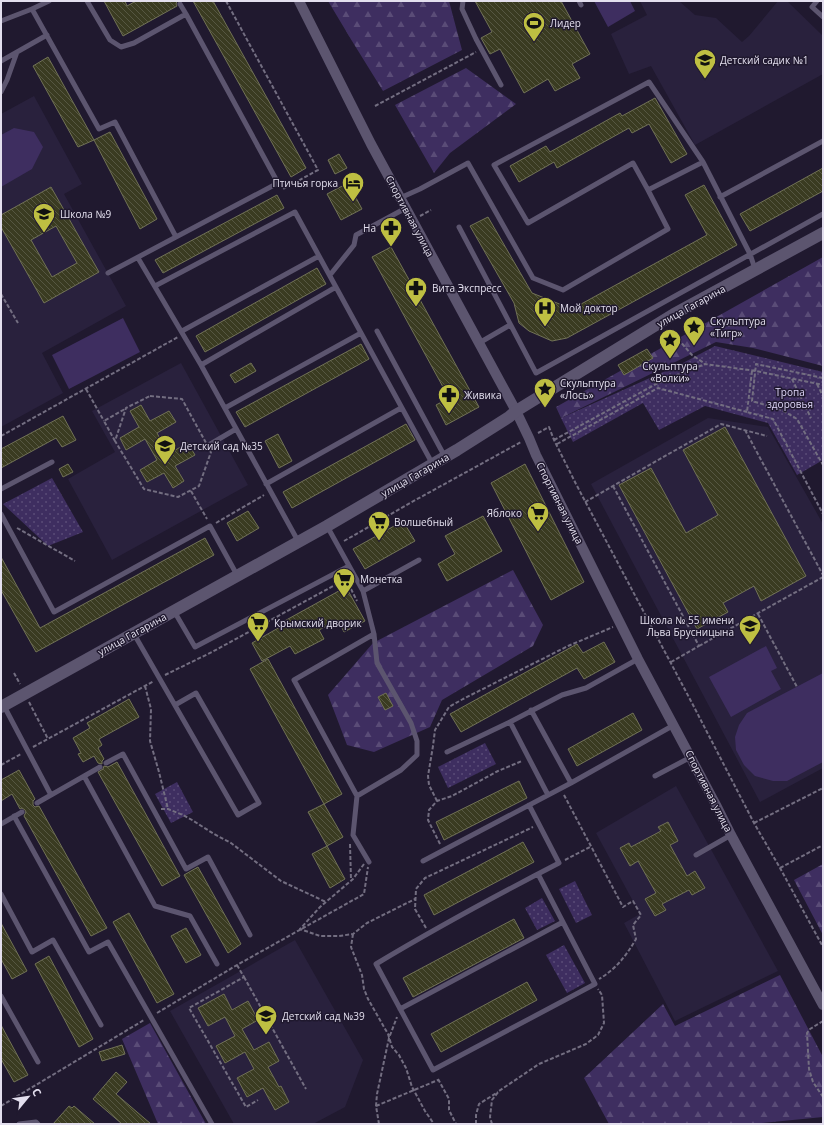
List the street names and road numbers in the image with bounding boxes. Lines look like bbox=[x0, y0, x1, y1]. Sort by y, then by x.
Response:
street label: Спортивная улица bbox=[383, 173, 437, 259]
street label: улица Гагарина bbox=[654, 281, 728, 331]
street label: улица Гагарина bbox=[378, 450, 452, 500]
street label: Спортивная улица bbox=[533, 460, 587, 546]
street label: улица Гагарина bbox=[95, 609, 169, 659]
street label: Спортивная улица bbox=[682, 748, 736, 834]

